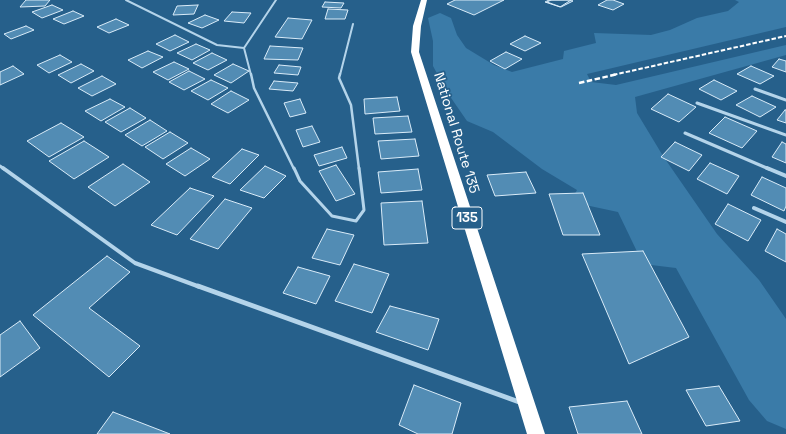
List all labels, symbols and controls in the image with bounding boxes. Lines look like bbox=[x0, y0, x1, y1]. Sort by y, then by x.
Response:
street label: National Route 135 bbox=[430, 70, 482, 196]
road number: 135 bbox=[452, 207, 482, 229]

